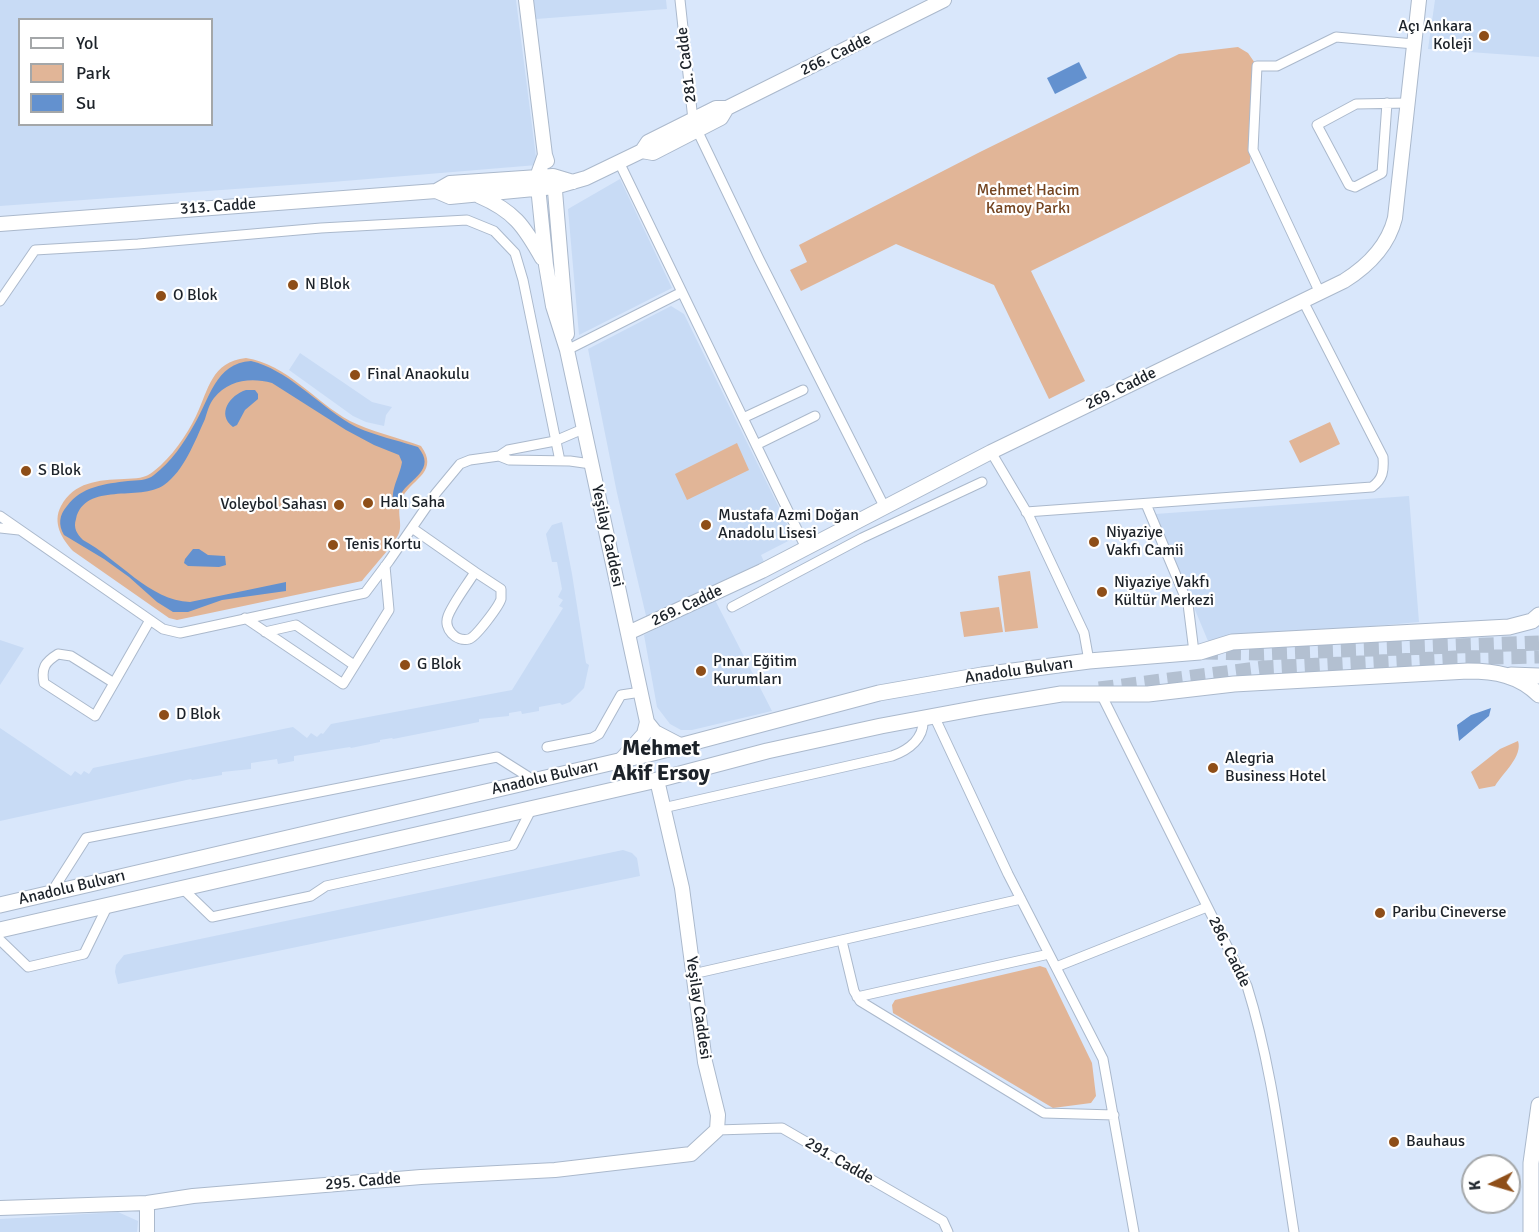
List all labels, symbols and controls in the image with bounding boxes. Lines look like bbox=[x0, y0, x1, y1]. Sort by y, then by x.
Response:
place label: Açı Ankara Koleji bbox=[1398, 17, 1472, 55]
legend bbox=[18, 18, 213, 126]
street label: 281. Cadde bbox=[673, 26, 701, 104]
marker: Açı Ankara Koleji bbox=[1477, 29, 1491, 43]
street label: 266. Cadde bbox=[798, 30, 874, 80]
text: Yol bbox=[76, 32, 99, 54]
text: Park bbox=[76, 62, 111, 84]
text: Su bbox=[76, 92, 96, 114]
park label: Mehmet Hacim Kamoy Parkı bbox=[976, 181, 1080, 219]
street label: 313. Cadde bbox=[179, 195, 257, 219]
place label: N Blok bbox=[305, 275, 350, 295]
marker: N Blok bbox=[286, 278, 300, 292]
place label: O Blok bbox=[173, 286, 218, 306]
marker: O Blok bbox=[154, 289, 168, 303]
street label: 269. Cadde bbox=[1083, 364, 1159, 414]
place label: Final Anaokulu bbox=[367, 365, 469, 385]
marker: Final Anaokulu bbox=[348, 368, 362, 382]
place label: S Blok bbox=[38, 461, 81, 481]
marker: S Blok bbox=[19, 464, 33, 478]
street label: Yeşilay Caddesi bbox=[587, 483, 627, 589]
place label: Halı Saha bbox=[380, 493, 445, 513]
place label: Voleybol Sahası bbox=[220, 495, 327, 515]
marker: Halı Saha bbox=[361, 496, 375, 510]
marker: Voleybol Sahası bbox=[332, 498, 346, 512]
place label: Mustafa Azmi Doğan Anadolu Lisesi bbox=[718, 506, 859, 544]
marker: Mustafa Azmi Doğan Anadolu Lisesi bbox=[699, 518, 713, 532]
place label: Niyaziye Vakfı Camii bbox=[1106, 523, 1184, 561]
place label: Tenis Kortu bbox=[345, 535, 421, 555]
marker: Niyaziye Vakfı Camii bbox=[1087, 535, 1101, 549]
marker: Tenis Kortu bbox=[326, 538, 340, 552]
place label: Niyaziye Vakfı Kültür Merkezi bbox=[1114, 573, 1214, 611]
street label: 269. Cadde bbox=[648, 581, 726, 631]
marker: Niyaziye Vakfı Kültür Merkezi bbox=[1095, 585, 1109, 599]
place label: Pınar Eğitim Kurumları bbox=[713, 652, 797, 690]
street label: Anadolu Bulvarı bbox=[964, 654, 1074, 688]
place label: G Blok bbox=[417, 655, 461, 675]
marker: G Blok bbox=[398, 658, 412, 672]
marker: Pınar Eğitim Kurumları bbox=[694, 664, 708, 678]
place label: D Blok bbox=[176, 705, 220, 725]
marker: D Blok bbox=[157, 708, 171, 722]
district label: Mehmet Akif Ersoy bbox=[612, 736, 710, 788]
place label: Alegria Business Hotel bbox=[1225, 749, 1326, 787]
street label: Anadolu Bulvarı bbox=[490, 756, 600, 800]
marker: Alegria Business Hotel bbox=[1206, 761, 1220, 775]
street label: Anadolu Bulvarı bbox=[17, 866, 127, 910]
place label: Paribu Cineverse bbox=[1392, 903, 1507, 923]
marker: Paribu Cineverse bbox=[1373, 906, 1387, 920]
street label: 286. Cadde bbox=[1204, 914, 1254, 990]
street label: Yeşilay Caddesi bbox=[681, 955, 715, 1061]
place label: Bauhaus bbox=[1406, 1132, 1465, 1152]
street label: 291. Cadde bbox=[801, 1134, 877, 1188]
marker: Bauhaus bbox=[1387, 1135, 1401, 1149]
north arrow bbox=[1461, 1154, 1521, 1214]
street label: 295. Cadde bbox=[324, 1169, 402, 1195]
text: K bbox=[1465, 1180, 1485, 1191]

